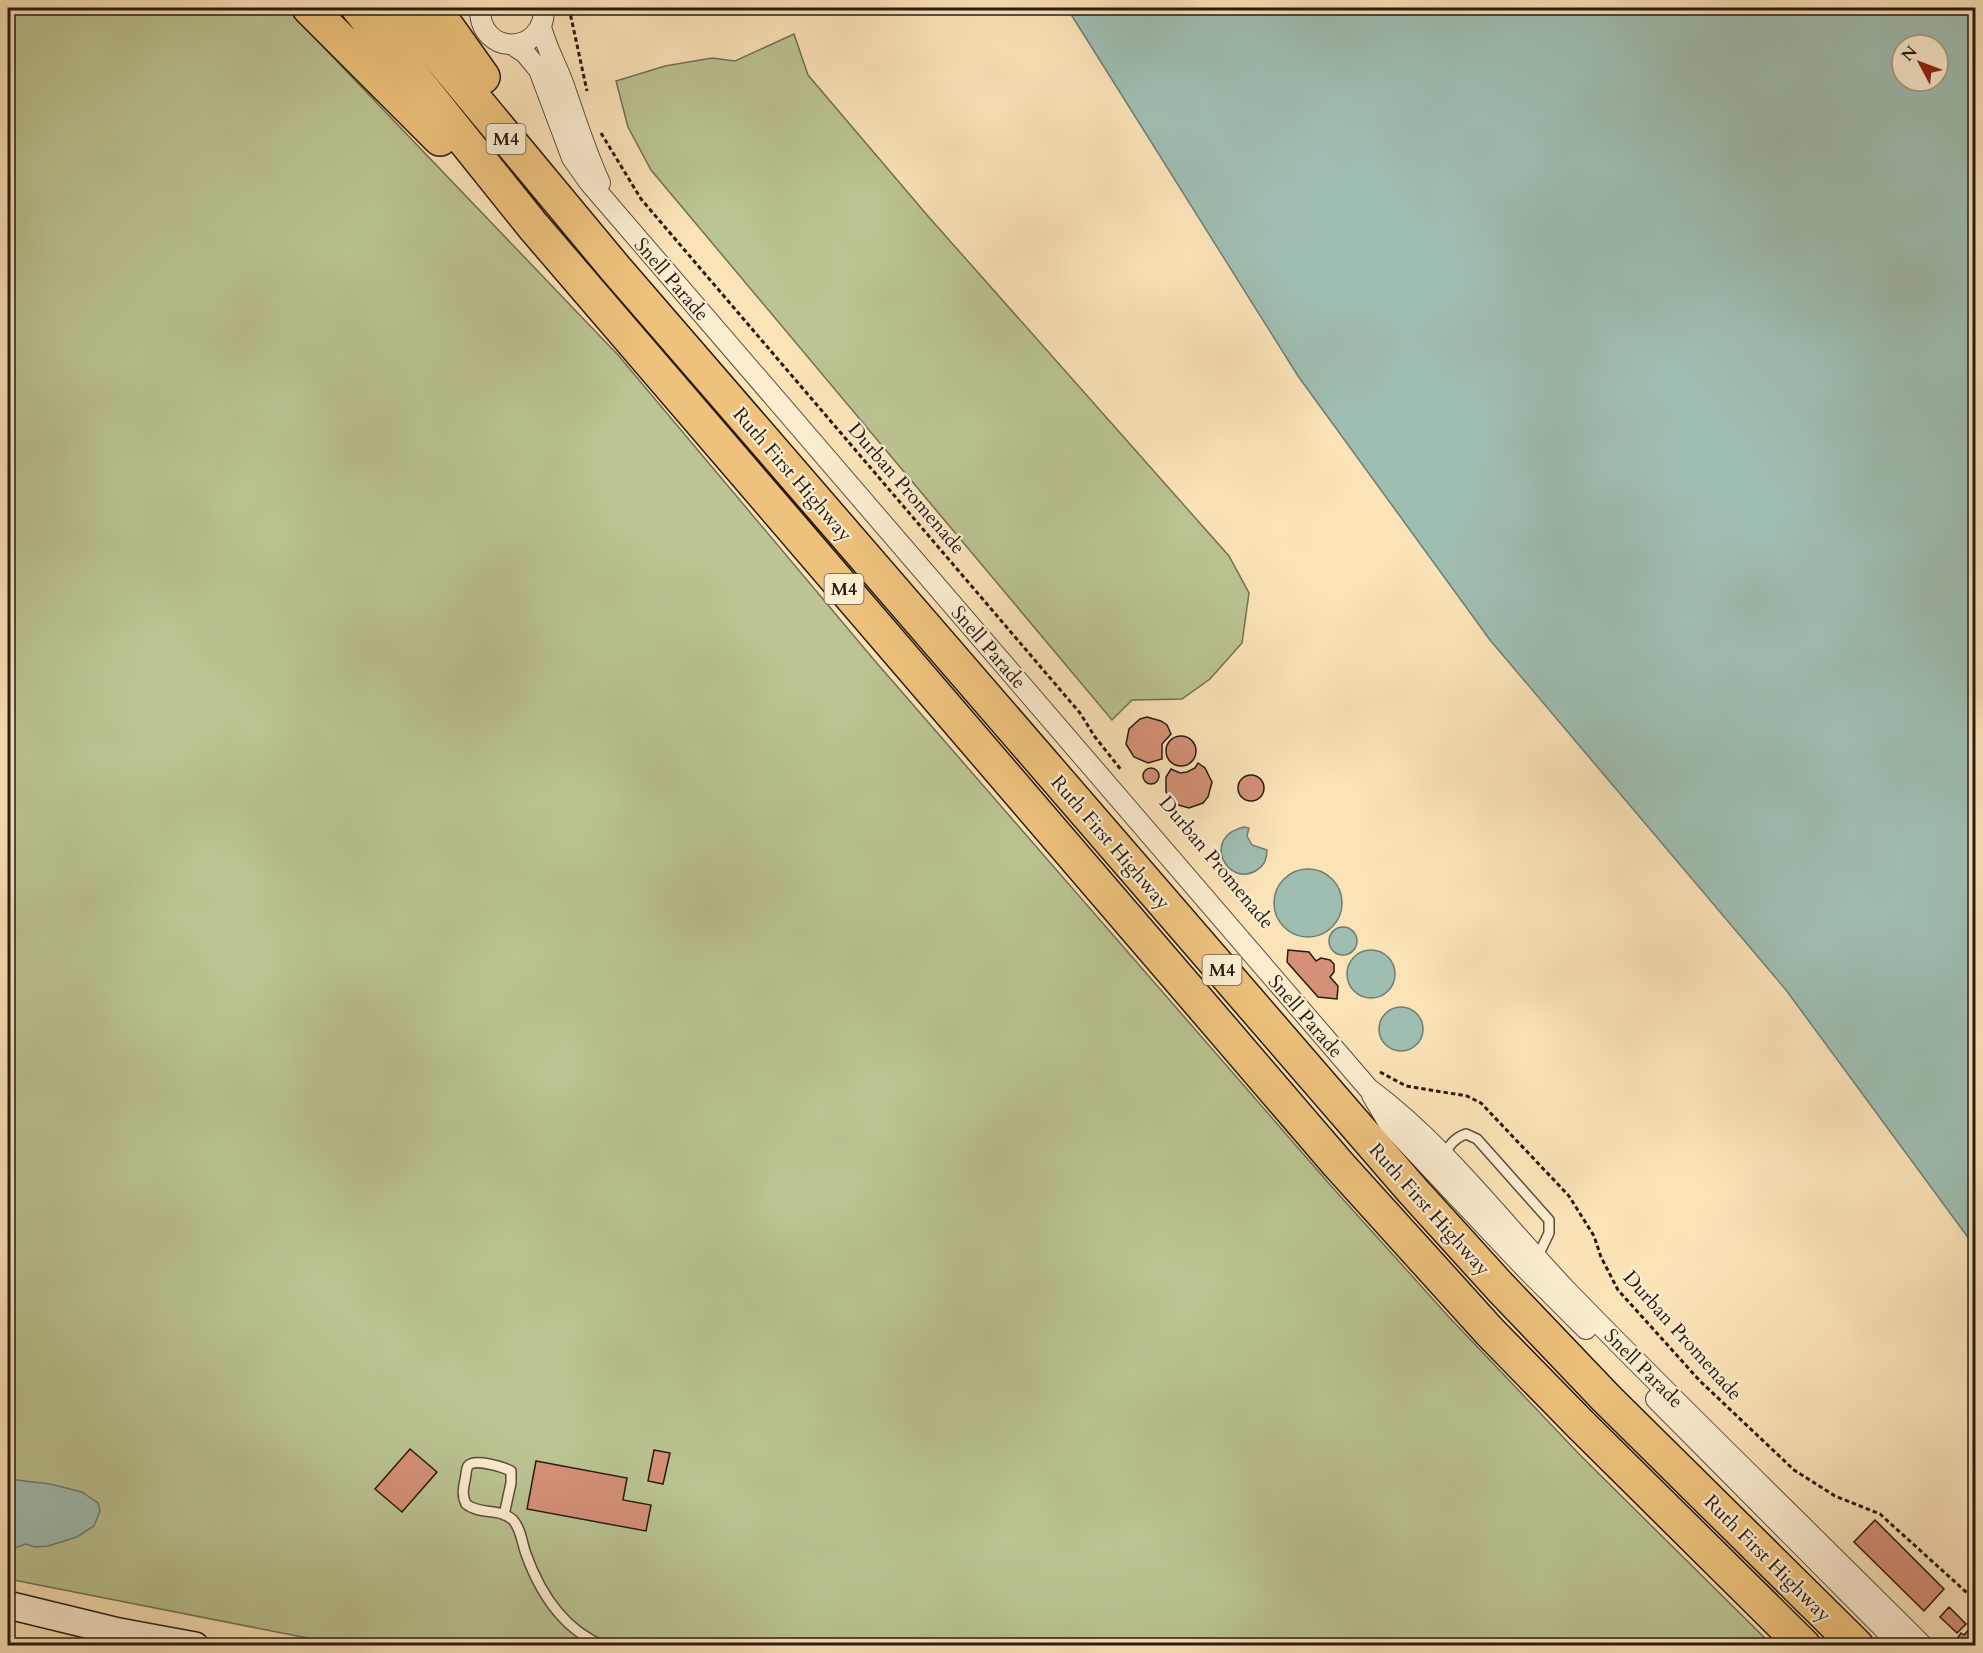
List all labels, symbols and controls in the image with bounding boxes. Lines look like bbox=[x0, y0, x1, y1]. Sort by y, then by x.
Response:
north arrow bbox=[1890, 33, 1950, 93]
text: N bbox=[1897, 41, 1922, 66]
road number: M4 bbox=[486, 124, 526, 154]
street label: Snell Parade bbox=[628, 232, 715, 327]
street label: Ruth First Highway bbox=[727, 401, 859, 548]
street label: Durban Promenade bbox=[842, 417, 971, 560]
road number: M4 bbox=[824, 574, 864, 604]
street label: Snell Parade bbox=[945, 600, 1032, 695]
street label: Ruth First Highway bbox=[1045, 769, 1177, 916]
street label: Durban Promenade bbox=[1153, 790, 1280, 935]
road number: M4 bbox=[1202, 955, 1242, 985]
street label: Snell Parade bbox=[1262, 969, 1349, 1064]
street label: Ruth First Highway bbox=[1363, 1137, 1497, 1282]
street label: Durban Promenade bbox=[1617, 1265, 1748, 1406]
street label: Snell Parade bbox=[1598, 1323, 1689, 1414]
street label: Ruth First Highway bbox=[1698, 1489, 1838, 1628]

